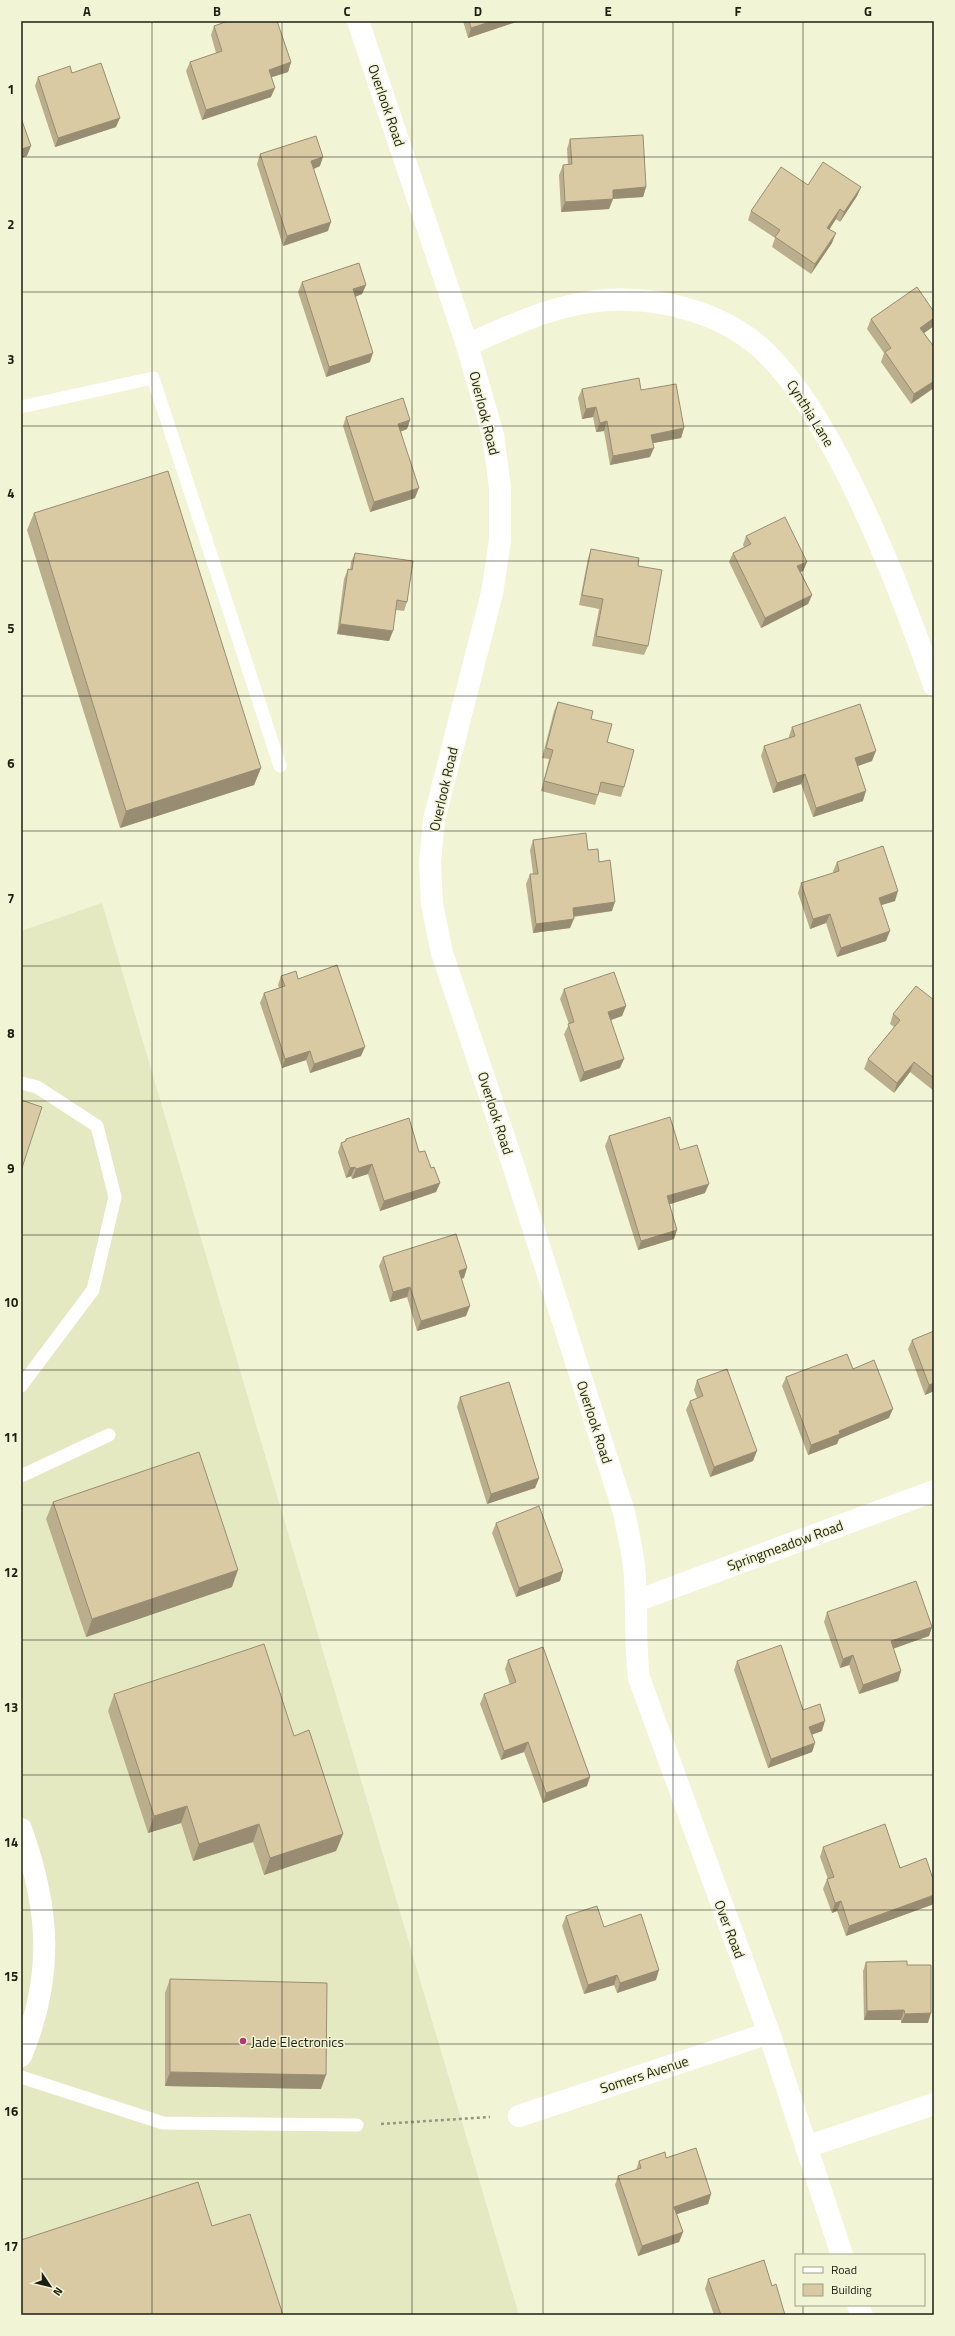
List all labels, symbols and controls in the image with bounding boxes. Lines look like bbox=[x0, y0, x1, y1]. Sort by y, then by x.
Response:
text: A bbox=[83, 1, 91, 21]
text: B bbox=[213, 1, 221, 21]
text: C bbox=[343, 1, 351, 21]
text: D bbox=[474, 1, 482, 21]
text: E bbox=[604, 1, 612, 21]
text: F bbox=[735, 1, 742, 21]
text: G bbox=[864, 1, 872, 21]
street label: Overlook Road bbox=[363, 61, 411, 149]
text: 1 bbox=[7, 79, 15, 99]
text: 2 bbox=[7, 214, 15, 234]
text: 3 bbox=[7, 349, 15, 369]
street label: Overlook Road bbox=[464, 369, 506, 457]
street label: Cynthia Lane bbox=[782, 375, 840, 451]
text: 4 bbox=[7, 483, 15, 503]
text: 5 bbox=[7, 618, 15, 638]
street label: Overlook Road bbox=[423, 745, 463, 833]
text: 6 bbox=[7, 753, 15, 773]
text: 7 bbox=[7, 888, 15, 908]
text: 8 bbox=[7, 1023, 15, 1043]
street label: Overlook Road bbox=[473, 1069, 519, 1157]
text: 9 bbox=[7, 1158, 15, 1178]
text: 10 bbox=[4, 1292, 18, 1312]
street label: Overlook Road bbox=[572, 1378, 618, 1466]
text: 11 bbox=[4, 1427, 18, 1447]
street label: Springmeadow Road bbox=[724, 1514, 846, 1576]
text: 12 bbox=[4, 1562, 18, 1582]
text: 13 bbox=[4, 1697, 18, 1717]
text: 14 bbox=[4, 1832, 18, 1852]
street label: Over Road bbox=[709, 1897, 751, 1961]
text: 15 bbox=[4, 1966, 18, 1986]
place label: Jade Electronics bbox=[251, 2031, 344, 2052]
marker: Jade Electronics bbox=[238, 2036, 248, 2046]
street label: Somers Avenue bbox=[597, 2050, 691, 2098]
text: 16 bbox=[4, 2101, 18, 2121]
text: 17 bbox=[4, 2236, 18, 2256]
legend bbox=[795, 2254, 925, 2306]
text: Road bbox=[831, 2260, 857, 2279]
north arrow bbox=[30, 2266, 70, 2306]
text: Building bbox=[831, 2280, 872, 2299]
text: N bbox=[49, 2284, 67, 2299]

